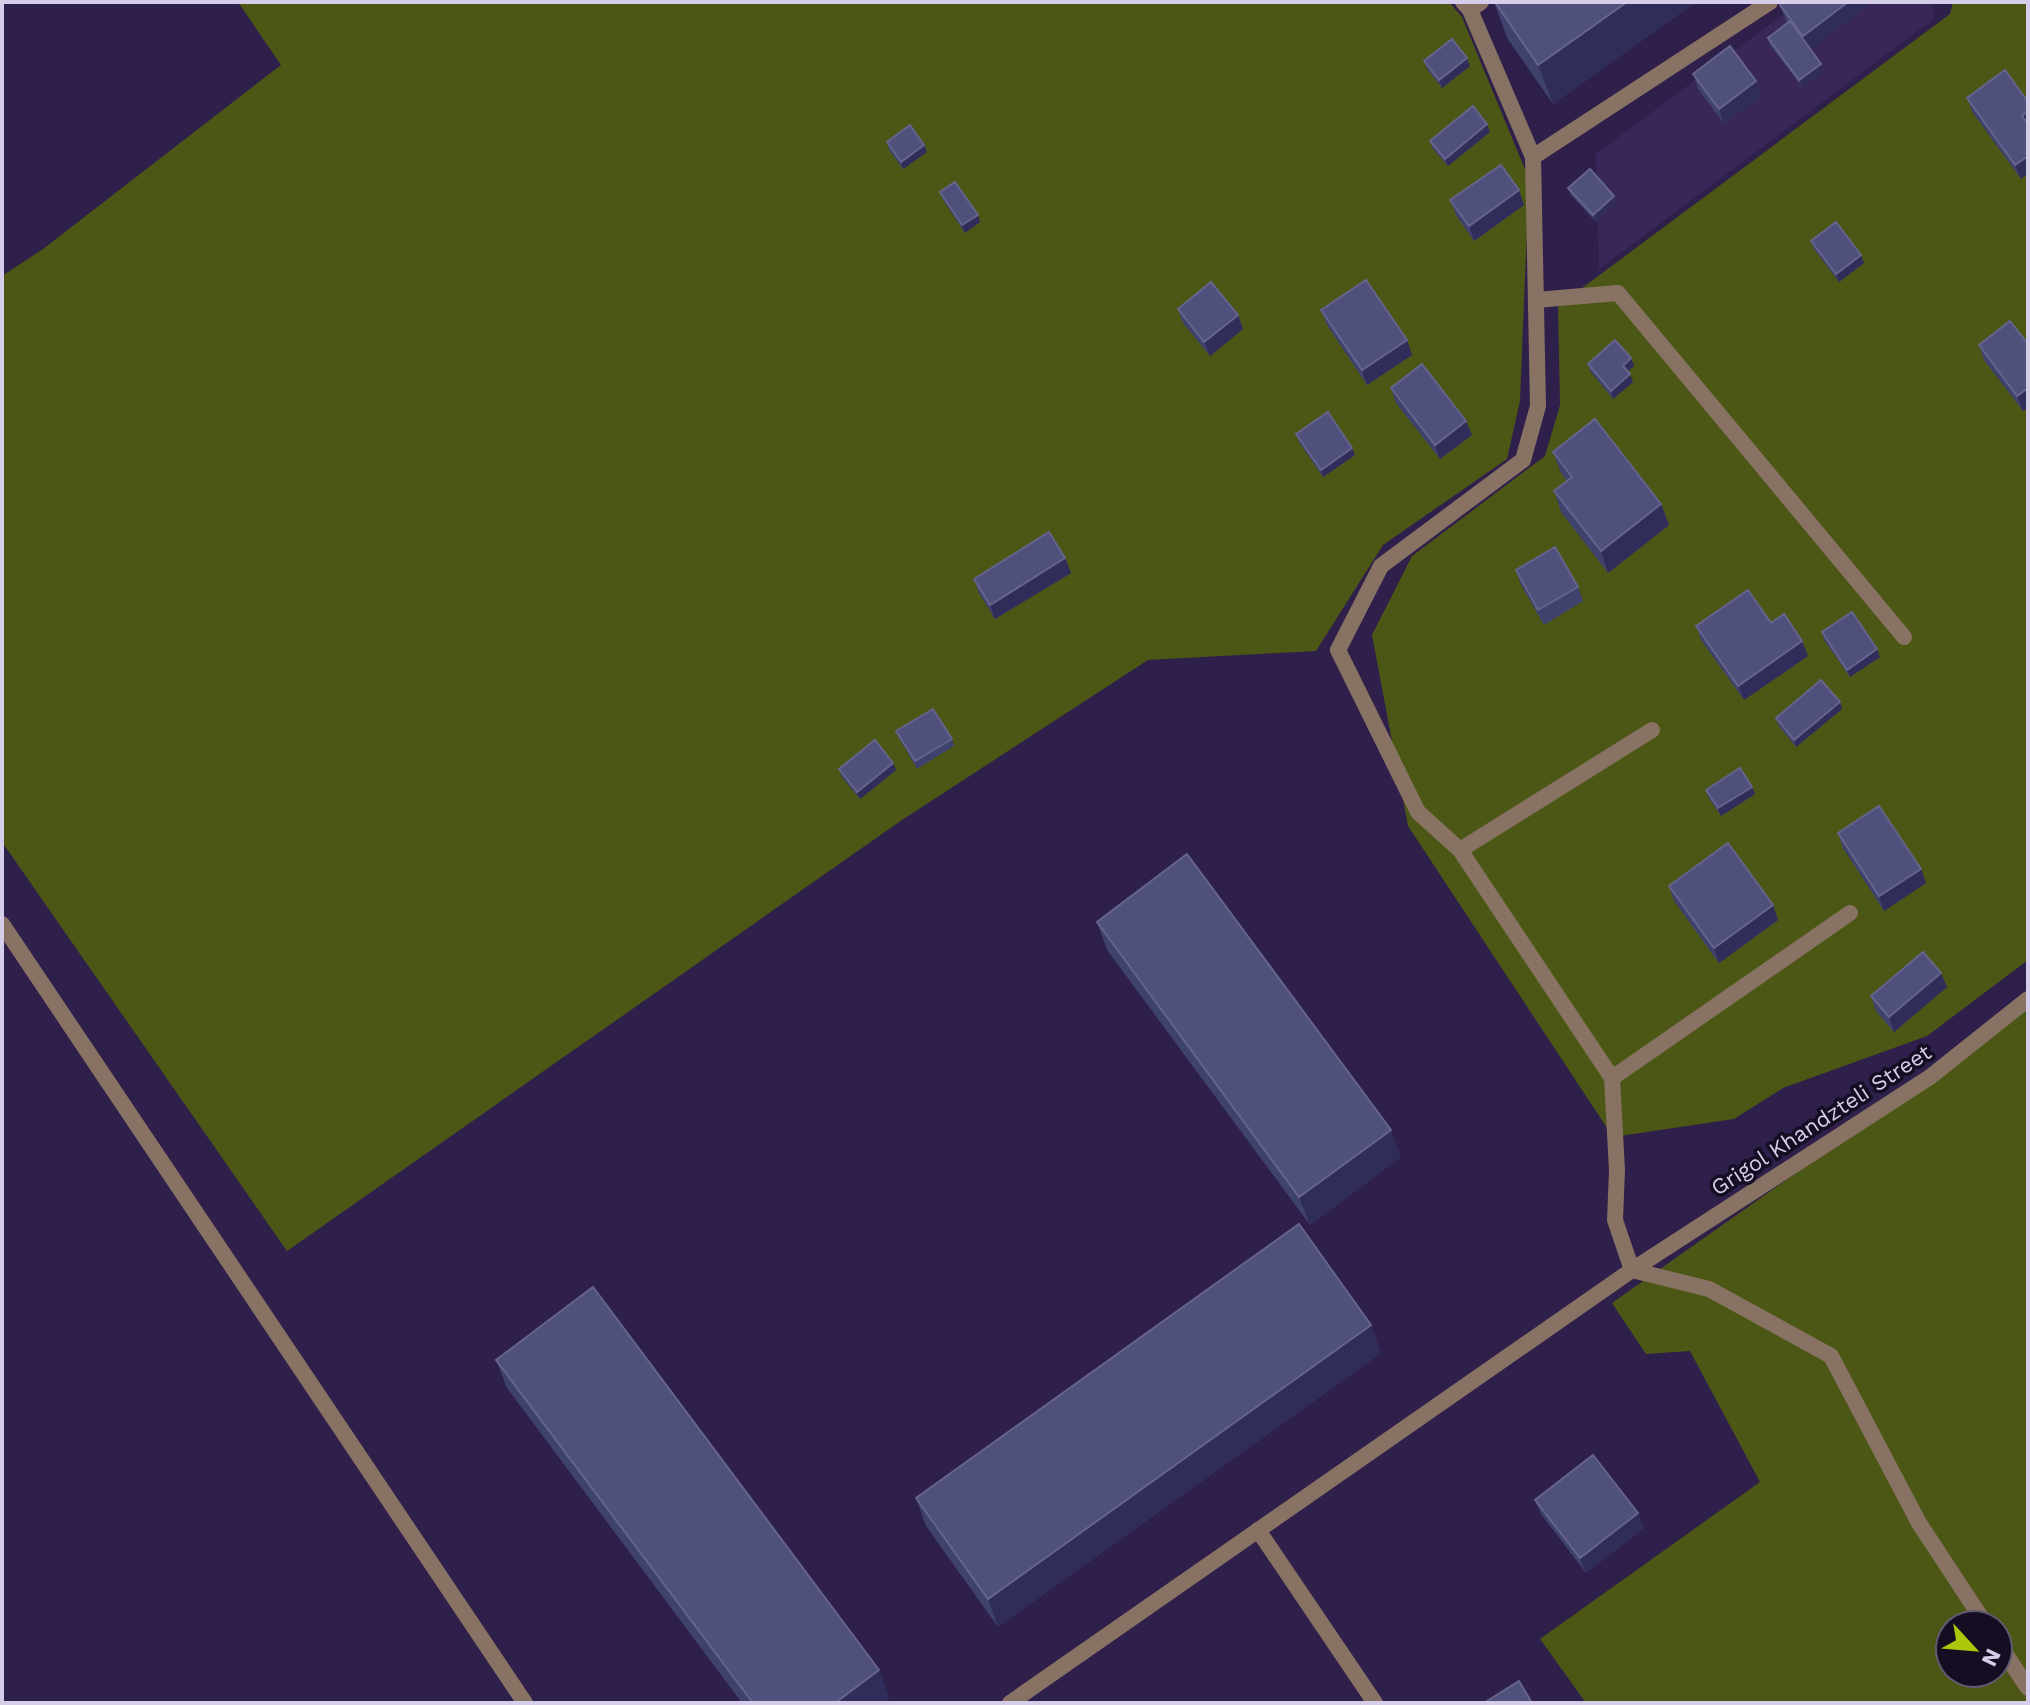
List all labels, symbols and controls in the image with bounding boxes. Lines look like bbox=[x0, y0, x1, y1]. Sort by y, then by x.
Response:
street label: Grigol Khandzteli Street bbox=[1706, 1040, 1936, 1200]
north arrow bbox=[1934, 1609, 2014, 1689]
text: N bbox=[1977, 1645, 2006, 1670]

